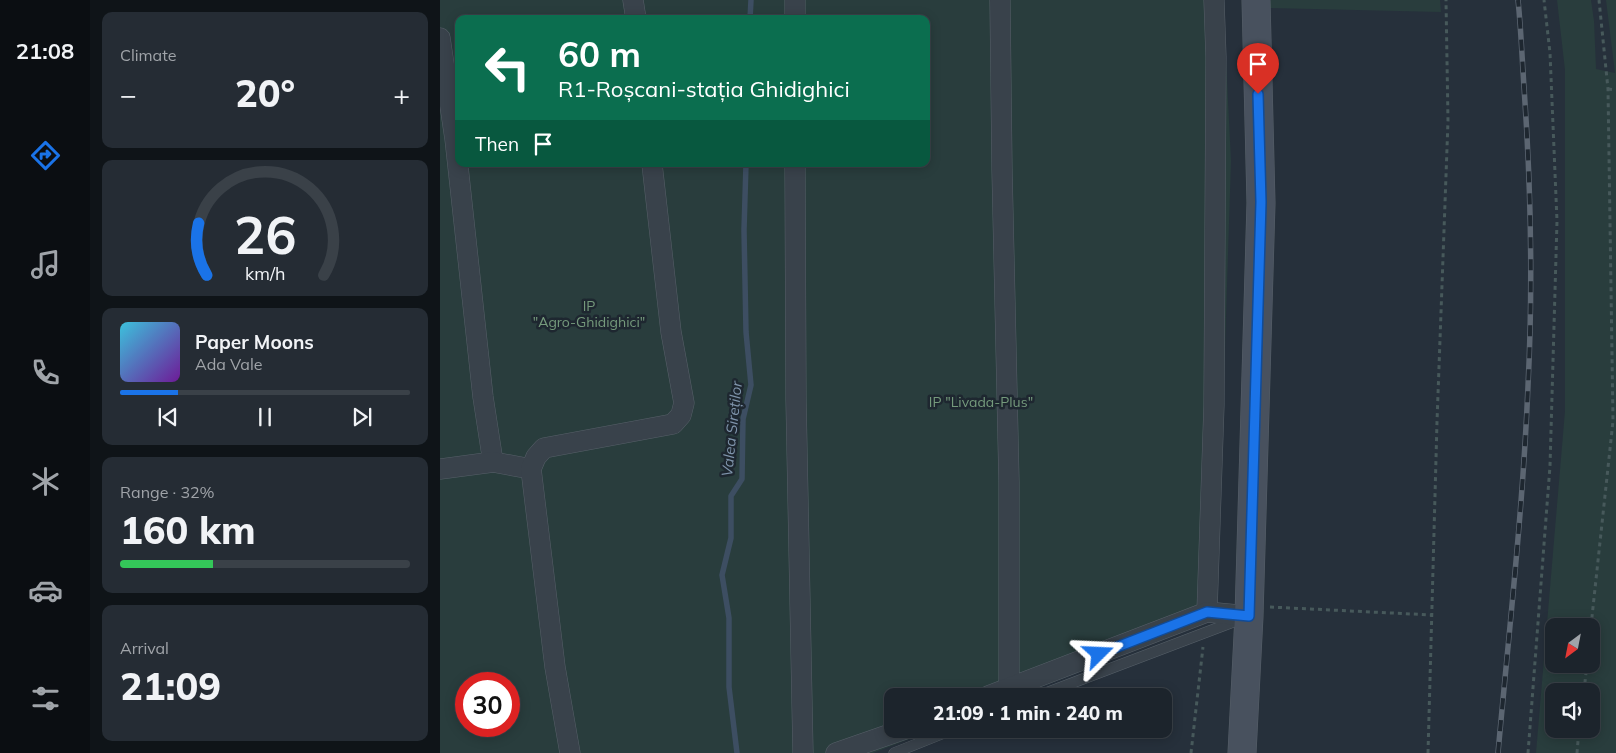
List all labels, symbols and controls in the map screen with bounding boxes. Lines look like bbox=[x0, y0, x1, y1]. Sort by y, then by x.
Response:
text: 60 m bbox=[558, 32, 641, 76]
icon: left bbox=[475, 35, 540, 100]
text: 21:08 bbox=[16, 37, 74, 65]
pin bbox=[1237, 43, 1279, 94]
text: Climate bbox=[120, 45, 176, 65]
icon: arrive bbox=[1244, 50, 1272, 78]
text: 20° bbox=[235, 69, 295, 117]
text: R1-Roșcani-stația Ghidighici bbox=[558, 75, 850, 103]
text: − bbox=[120, 77, 137, 112]
text: + bbox=[393, 77, 410, 112]
icon: arrive bbox=[529, 130, 557, 158]
text: Then bbox=[475, 132, 519, 156]
icon: directions bbox=[28, 138, 63, 173]
text: 26 bbox=[234, 202, 296, 267]
icon: music bbox=[28, 247, 63, 282]
text: km/h bbox=[245, 262, 285, 284]
park label: IP "Agro-Ghidighici" bbox=[533, 297, 645, 331]
text: Paper Moons bbox=[195, 330, 314, 354]
text: Ada Vale bbox=[195, 354, 262, 374]
icon: phone bbox=[28, 355, 63, 390]
water label: Valea Sireților bbox=[717, 380, 746, 478]
park label: IP "Livada-Plus" bbox=[929, 393, 1033, 411]
icon: previous bbox=[154, 403, 182, 431]
icon: pause bbox=[251, 403, 279, 431]
icon: next bbox=[348, 403, 376, 431]
icon: climate bbox=[28, 464, 63, 499]
text: Range · 32% bbox=[120, 482, 215, 502]
text: 160 km bbox=[120, 506, 256, 554]
icon: car bbox=[28, 573, 63, 608]
north arrow bbox=[1545, 618, 1600, 672]
map controls bbox=[1545, 618, 1600, 738]
position arrow bbox=[1072, 627, 1124, 679]
text: Arrival bbox=[120, 638, 169, 658]
text: 21:09 bbox=[120, 662, 221, 710]
speed limit sign: 30 bbox=[455, 672, 520, 737]
icon: filters bbox=[28, 681, 63, 716]
button: sound bbox=[1545, 683, 1600, 738]
text: 21:09 · 1 min · 240 m bbox=[933, 701, 1123, 725]

